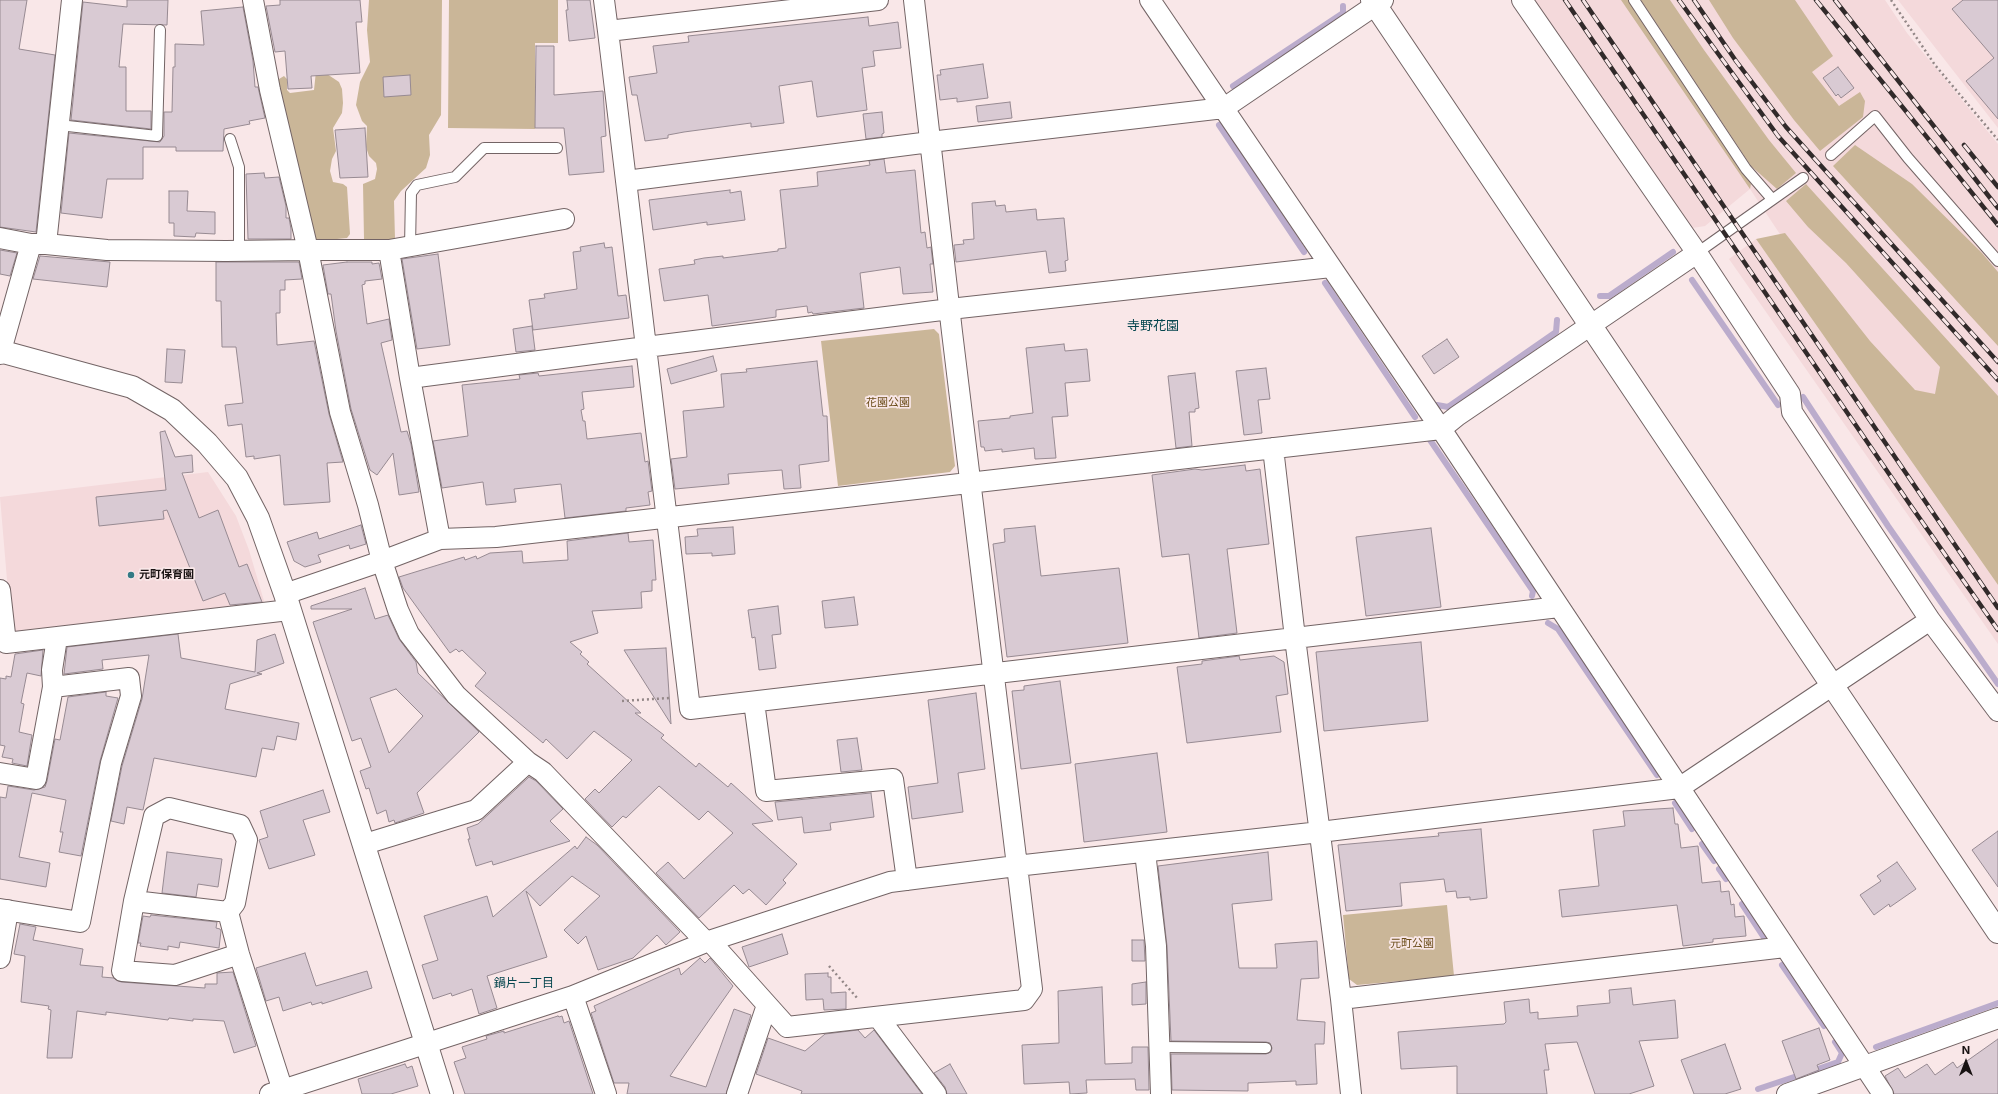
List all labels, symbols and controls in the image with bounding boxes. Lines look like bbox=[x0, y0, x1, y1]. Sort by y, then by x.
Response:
district label: 寺野花園 bbox=[1127, 318, 1179, 334]
park label: 花園公園 bbox=[866, 396, 910, 410]
place label: 元町保育園 bbox=[139, 568, 194, 582]
marker: 元町保育園 bbox=[126, 570, 136, 580]
park label: 元町公園 bbox=[1390, 937, 1434, 951]
district label: 鍋片一丁目 bbox=[494, 976, 554, 990]
north arrow bbox=[1946, 1042, 1986, 1082]
text: N bbox=[1962, 1043, 1970, 1057]

